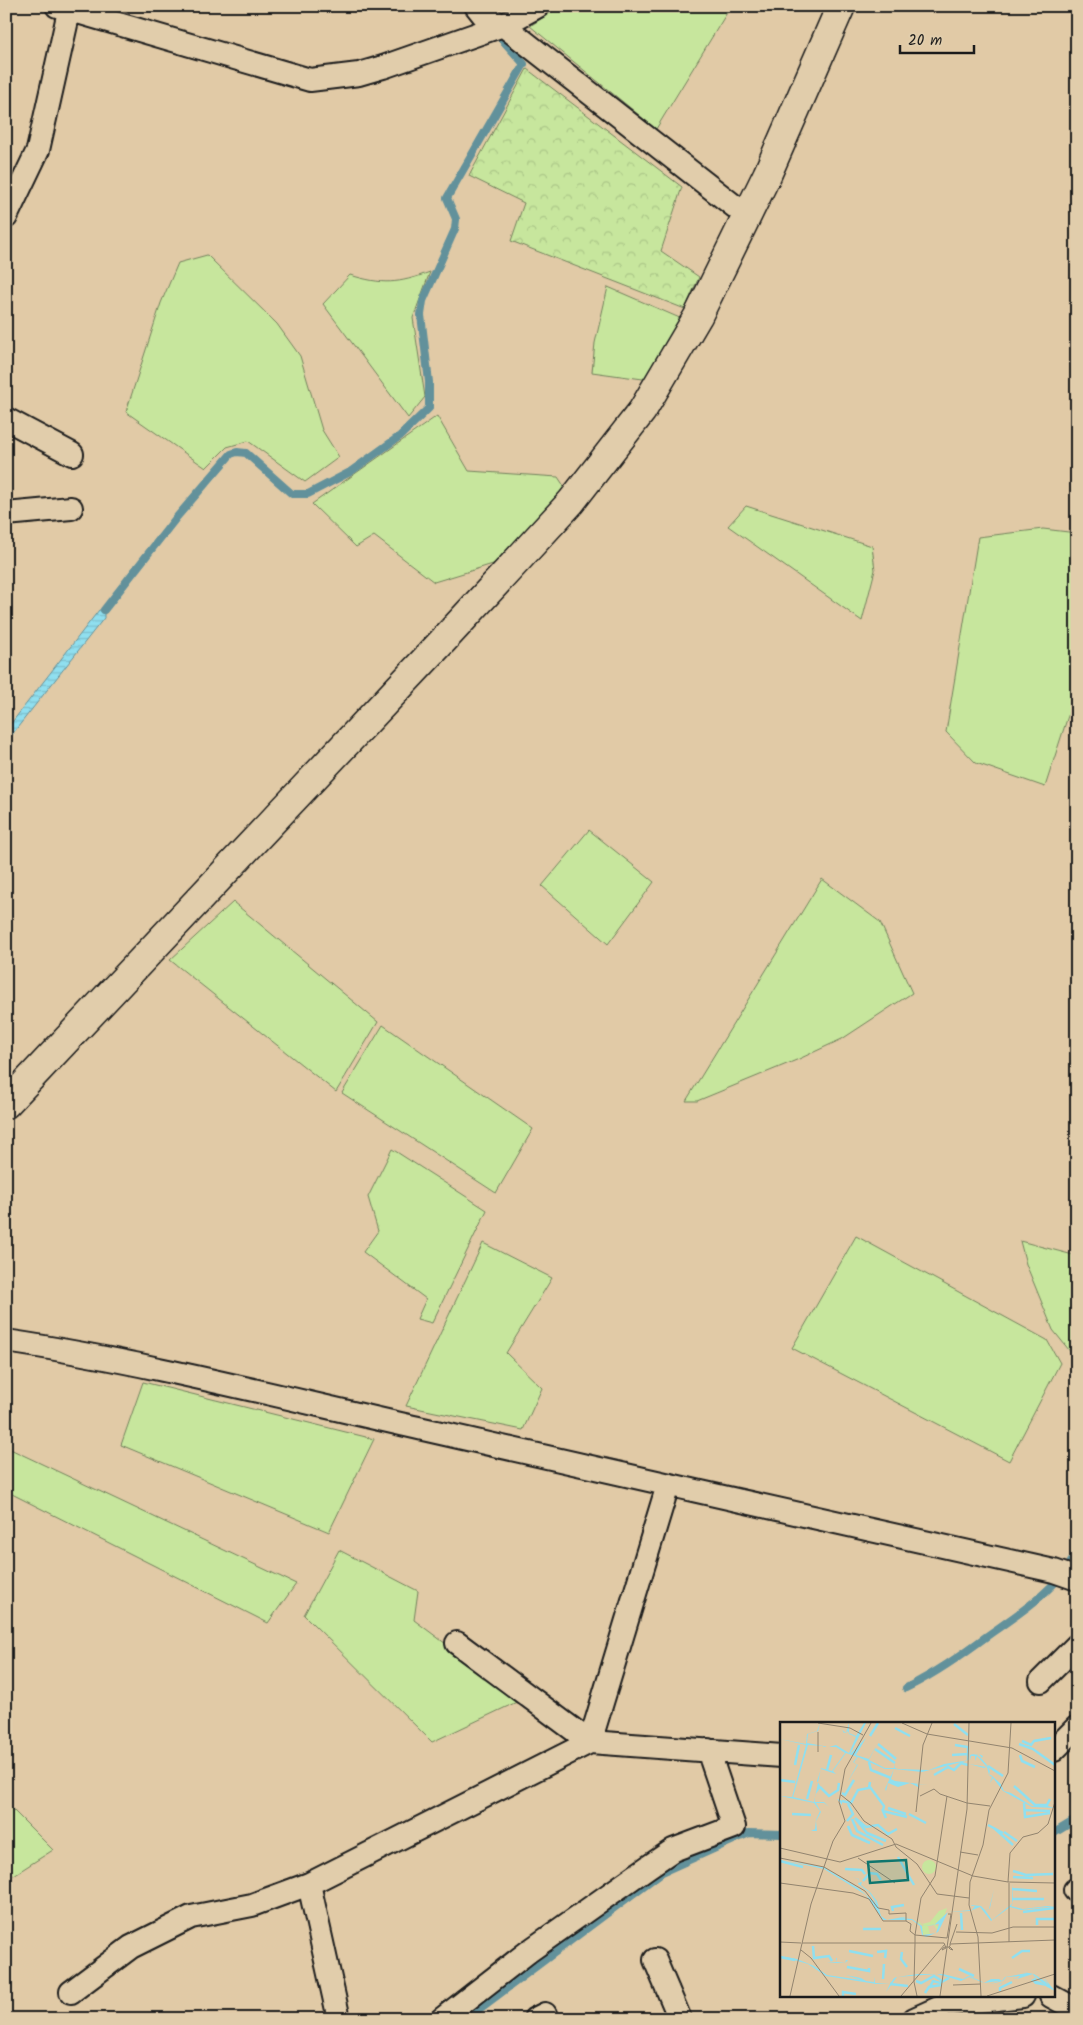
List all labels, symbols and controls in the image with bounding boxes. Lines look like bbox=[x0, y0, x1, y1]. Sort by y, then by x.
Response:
scale bar bbox=[900, 22, 974, 54]
text: 20 m bbox=[908, 29, 942, 53]
inset map bbox=[780, 1722, 1056, 1998]

